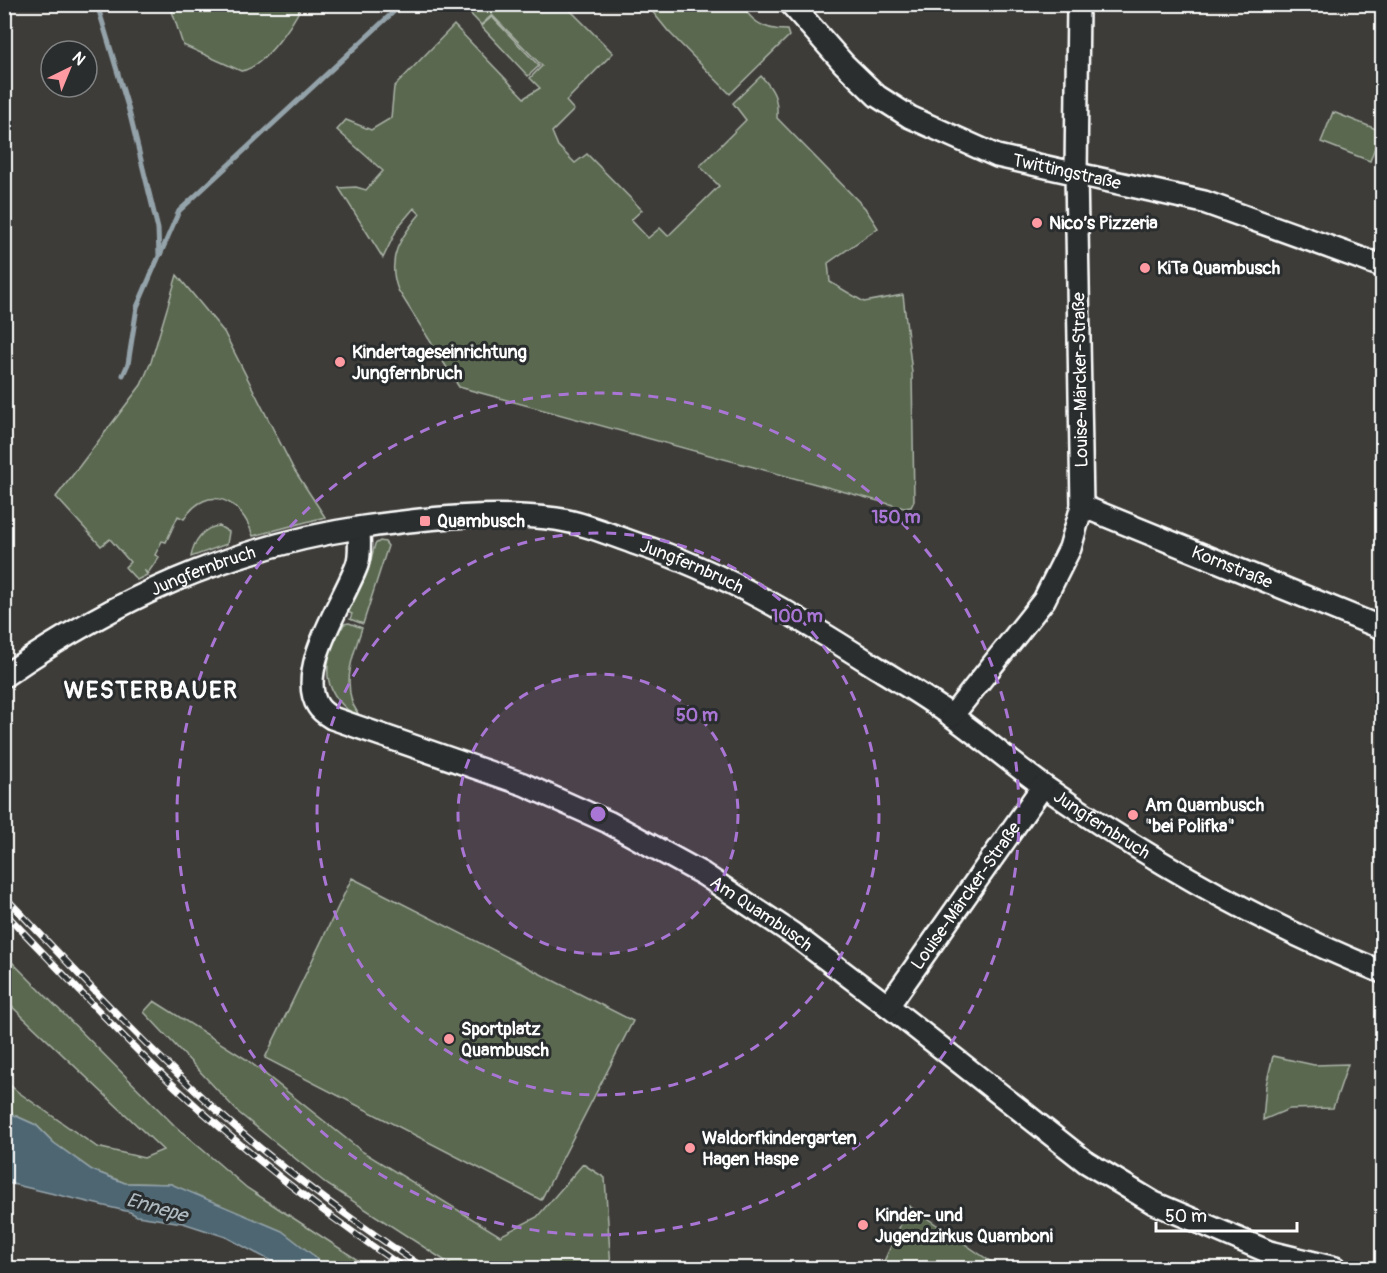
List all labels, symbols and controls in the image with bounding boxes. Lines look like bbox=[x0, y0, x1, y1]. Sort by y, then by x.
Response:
north arrow bbox=[39, 39, 99, 99]
text: N bbox=[68, 48, 89, 70]
street label: Twittingstraße bbox=[1010, 149, 1123, 195]
place label: Nico’s Pizzeria bbox=[1049, 212, 1158, 235]
marker: Nico’s Pizzeria bbox=[1030, 216, 1044, 230]
place label: KiTa Quambusch bbox=[1157, 257, 1281, 280]
marker: KiTa Quambusch bbox=[1138, 261, 1152, 275]
street label: Louise-Märcker-Straße bbox=[1067, 292, 1094, 468]
place label: Kindertageseinrichtung Jungfernbruch bbox=[352, 341, 527, 385]
marker: Kindertageseinrichtung Jungfernbruch bbox=[333, 355, 347, 369]
text: 150 m bbox=[872, 506, 921, 529]
place label: Quambusch bbox=[437, 510, 525, 533]
marker: Quambusch bbox=[418, 514, 432, 528]
street label: Jungfernbruch bbox=[637, 535, 747, 599]
street label: Jungfernbruch bbox=[147, 541, 258, 602]
street label: Kornstraße bbox=[1188, 541, 1276, 594]
text: 100 m bbox=[771, 605, 823, 628]
district label: WESTERBAUER bbox=[64, 676, 238, 705]
text: 50 m bbox=[676, 704, 718, 727]
street label: Jungfernbruch bbox=[1049, 785, 1154, 865]
place label: Am Quambusch "bei Polifka" bbox=[1145, 794, 1265, 838]
centre of rings bbox=[588, 804, 608, 824]
marker: Am Quambusch "bei Polifka" bbox=[1126, 808, 1140, 822]
street label: Louise-Märcker-Straße bbox=[906, 817, 1026, 974]
street label: Am Quambusch bbox=[705, 871, 817, 957]
place label: Sportplatz Quambusch bbox=[461, 1018, 549, 1062]
marker: Sportplatz Quambusch bbox=[442, 1032, 456, 1046]
place label: Waldorfkindergarten Hagen Haspe bbox=[702, 1127, 857, 1171]
marker: Waldorfkindergarten Hagen Haspe bbox=[683, 1141, 697, 1155]
water label: Ennepe bbox=[124, 1187, 192, 1229]
scale bar bbox=[1156, 1195, 1297, 1233]
place label: Kinder- und Jugendzirkus Quamboni bbox=[875, 1204, 1053, 1248]
text: 50 m bbox=[1165, 1205, 1207, 1228]
marker: Kinder- und Jugendzirkus Quamboni bbox=[856, 1218, 870, 1232]

